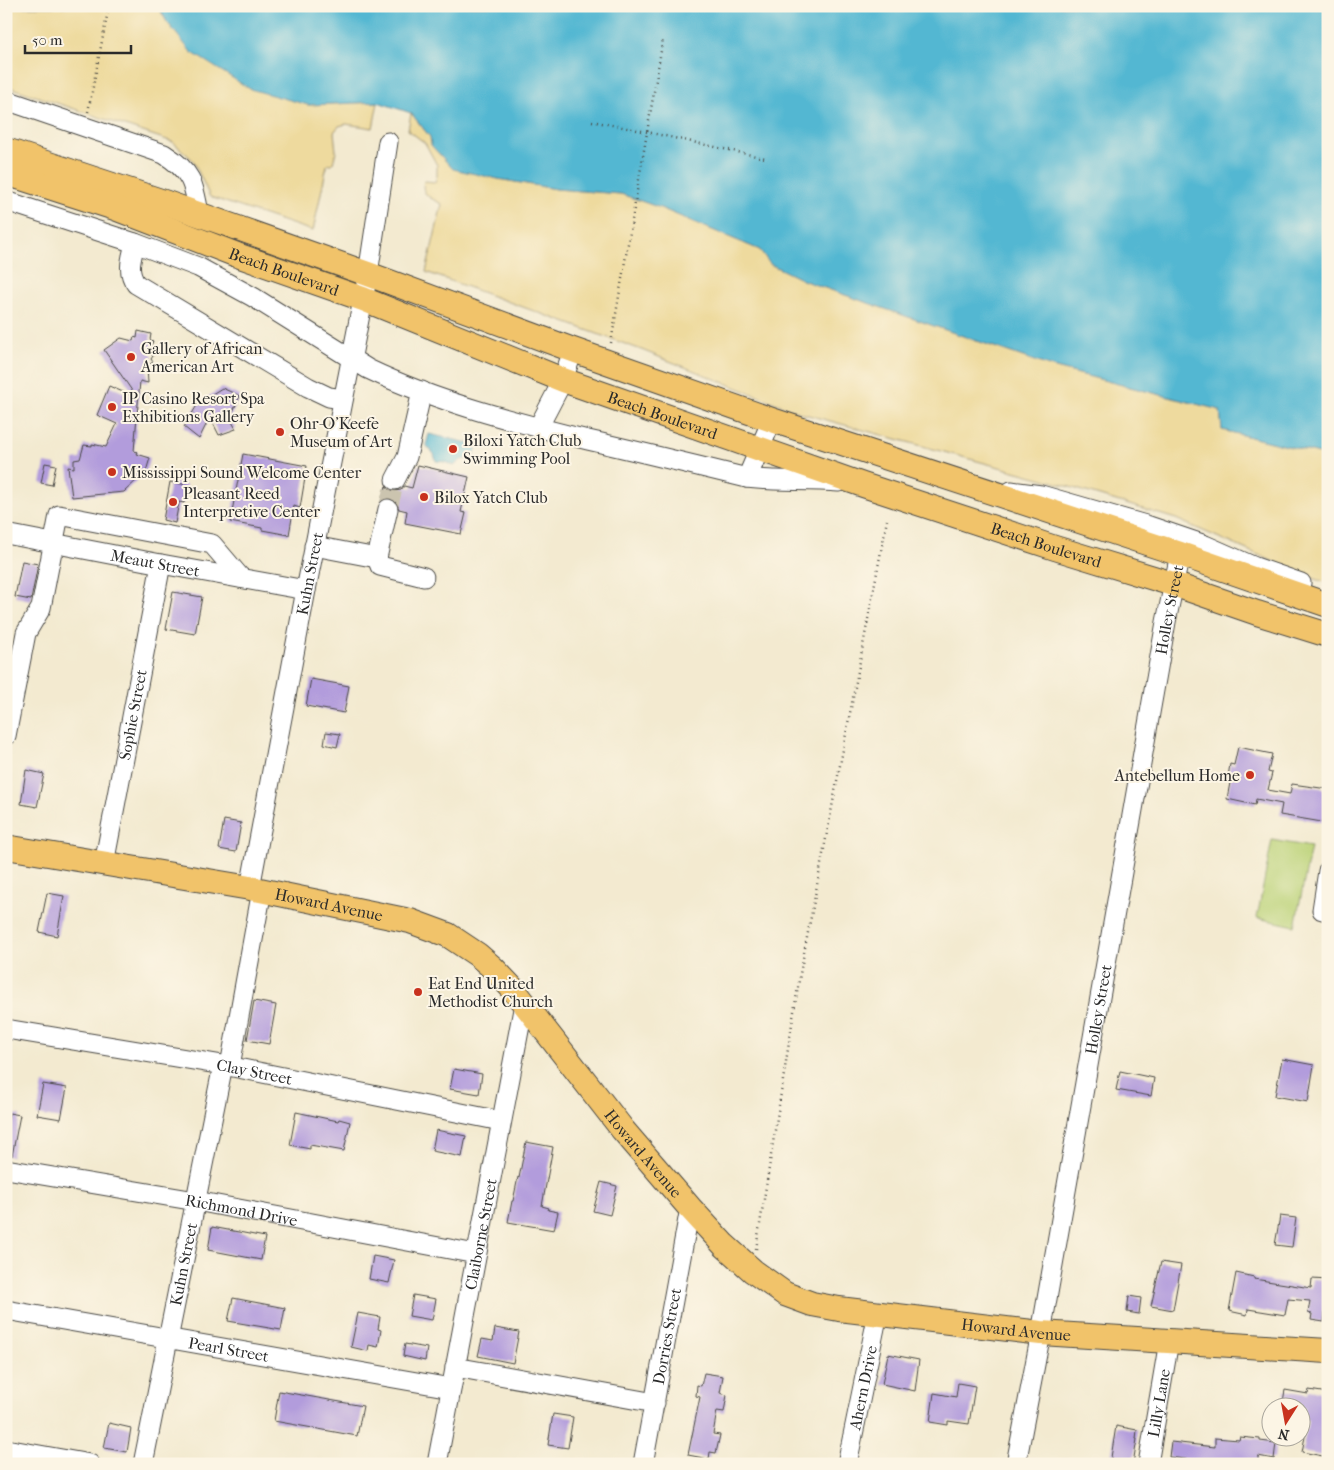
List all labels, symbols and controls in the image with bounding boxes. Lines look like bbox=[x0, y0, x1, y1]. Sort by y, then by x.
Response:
scale bar bbox=[25, 22, 131, 54]
text: 50 m bbox=[32, 31, 63, 49]
street label: Beach Boulevard bbox=[226, 244, 342, 300]
place label: Gallery of African American Art bbox=[140, 339, 263, 376]
marker: Gallery of African American Art bbox=[125, 351, 137, 363]
street label: Beach Boulevard bbox=[605, 387, 720, 443]
place label: IP Casino Resort Spa Exhibitions Gallery bbox=[122, 389, 265, 426]
marker: IP Casino Resort Spa Exhibitions Gallery bbox=[106, 401, 118, 413]
place label: Ohr-O’Keefe Museum of Art bbox=[290, 414, 393, 451]
marker: Ohr-O’Keefe Museum of Art bbox=[274, 426, 286, 438]
place label: Biloxi Yatch Club Swimming Pool bbox=[463, 431, 581, 468]
marker: Biloxi Yatch Club Swimming Pool bbox=[447, 443, 459, 455]
place label: Mississippi Sound Welcome Center bbox=[122, 463, 362, 482]
marker: Mississippi Sound Welcome Center bbox=[106, 466, 118, 478]
place label: Pleasant Reed Interpretive Center bbox=[183, 484, 320, 521]
place label: Bilox Yatch Club bbox=[434, 488, 548, 507]
marker: Bilox Yatch Club bbox=[418, 491, 430, 503]
marker: Pleasant Reed Interpretive Center bbox=[167, 496, 179, 508]
street label: Beach Boulevard bbox=[988, 519, 1104, 572]
street label: Kuhn Street bbox=[292, 530, 327, 617]
street label: Meaut Street bbox=[109, 545, 201, 581]
street label: Holley Street bbox=[1151, 563, 1188, 656]
street label: Sophie Street bbox=[115, 667, 151, 762]
place label: Antebellum Home bbox=[1113, 766, 1240, 785]
marker: Antebellum Home bbox=[1244, 769, 1256, 781]
street label: Howard Avenue bbox=[273, 884, 385, 925]
street label: Holley Street bbox=[1081, 963, 1116, 1056]
place label: Eat End United Methodist Church bbox=[428, 974, 553, 1011]
marker: Eat End United Methodist Church bbox=[412, 986, 424, 998]
street label: Clay Street bbox=[215, 1055, 294, 1089]
street label: Howard Avenue bbox=[600, 1106, 686, 1202]
street label: Claiborne Street bbox=[461, 1176, 501, 1292]
street label: Richmond Drive bbox=[184, 1190, 299, 1230]
street label: Kuhn Street bbox=[166, 1221, 201, 1307]
street label: Dorries Street bbox=[649, 1286, 685, 1386]
street label: Howard Avenue bbox=[960, 1315, 1071, 1345]
street label: Pearl Street bbox=[187, 1333, 271, 1366]
street label: Ahern Drive bbox=[845, 1344, 881, 1433]
street label: Lilly Lane bbox=[1144, 1367, 1174, 1439]
north arrow bbox=[1262, 1398, 1312, 1448]
text: N bbox=[1276, 1425, 1290, 1444]

